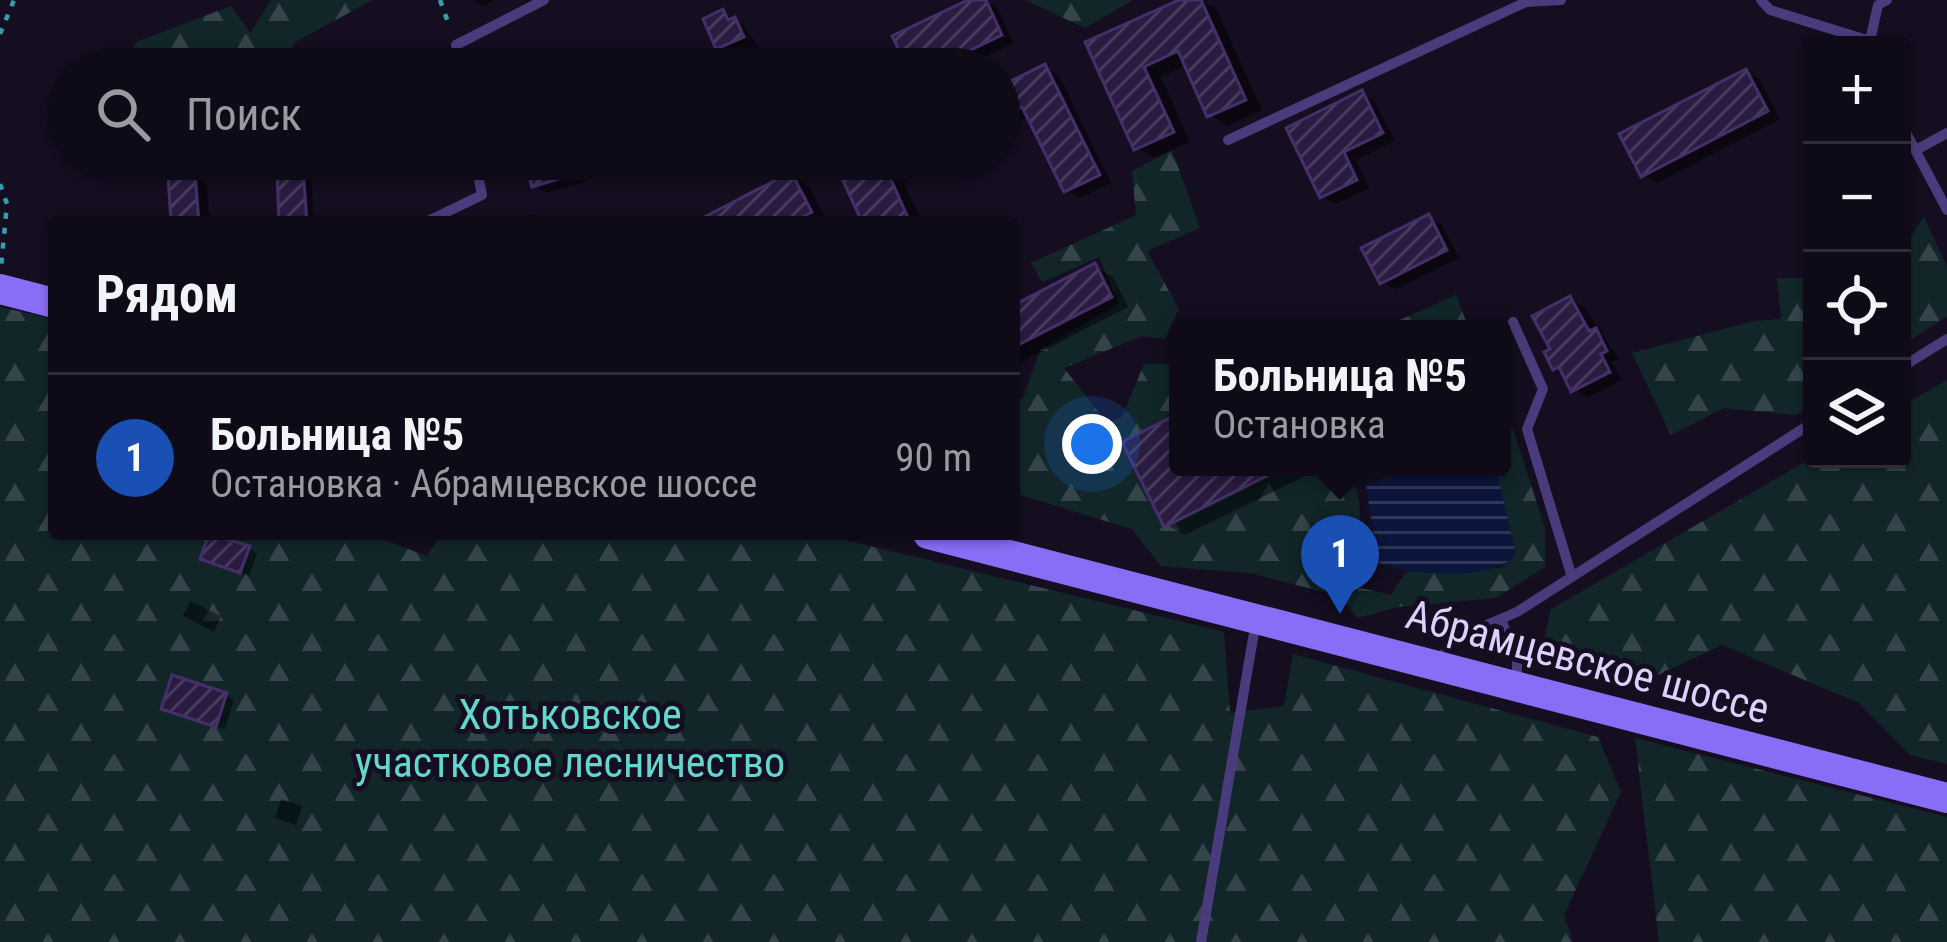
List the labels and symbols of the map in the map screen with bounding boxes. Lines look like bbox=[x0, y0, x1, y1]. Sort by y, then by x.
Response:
your location bbox=[1062, 414, 1122, 474]
pin: 1 bbox=[1301, 515, 1379, 614]
street label: Абрамцевское шоссе bbox=[1401, 589, 1775, 734]
park label: Хотьковское участковое лесничество bbox=[355, 690, 785, 787]

